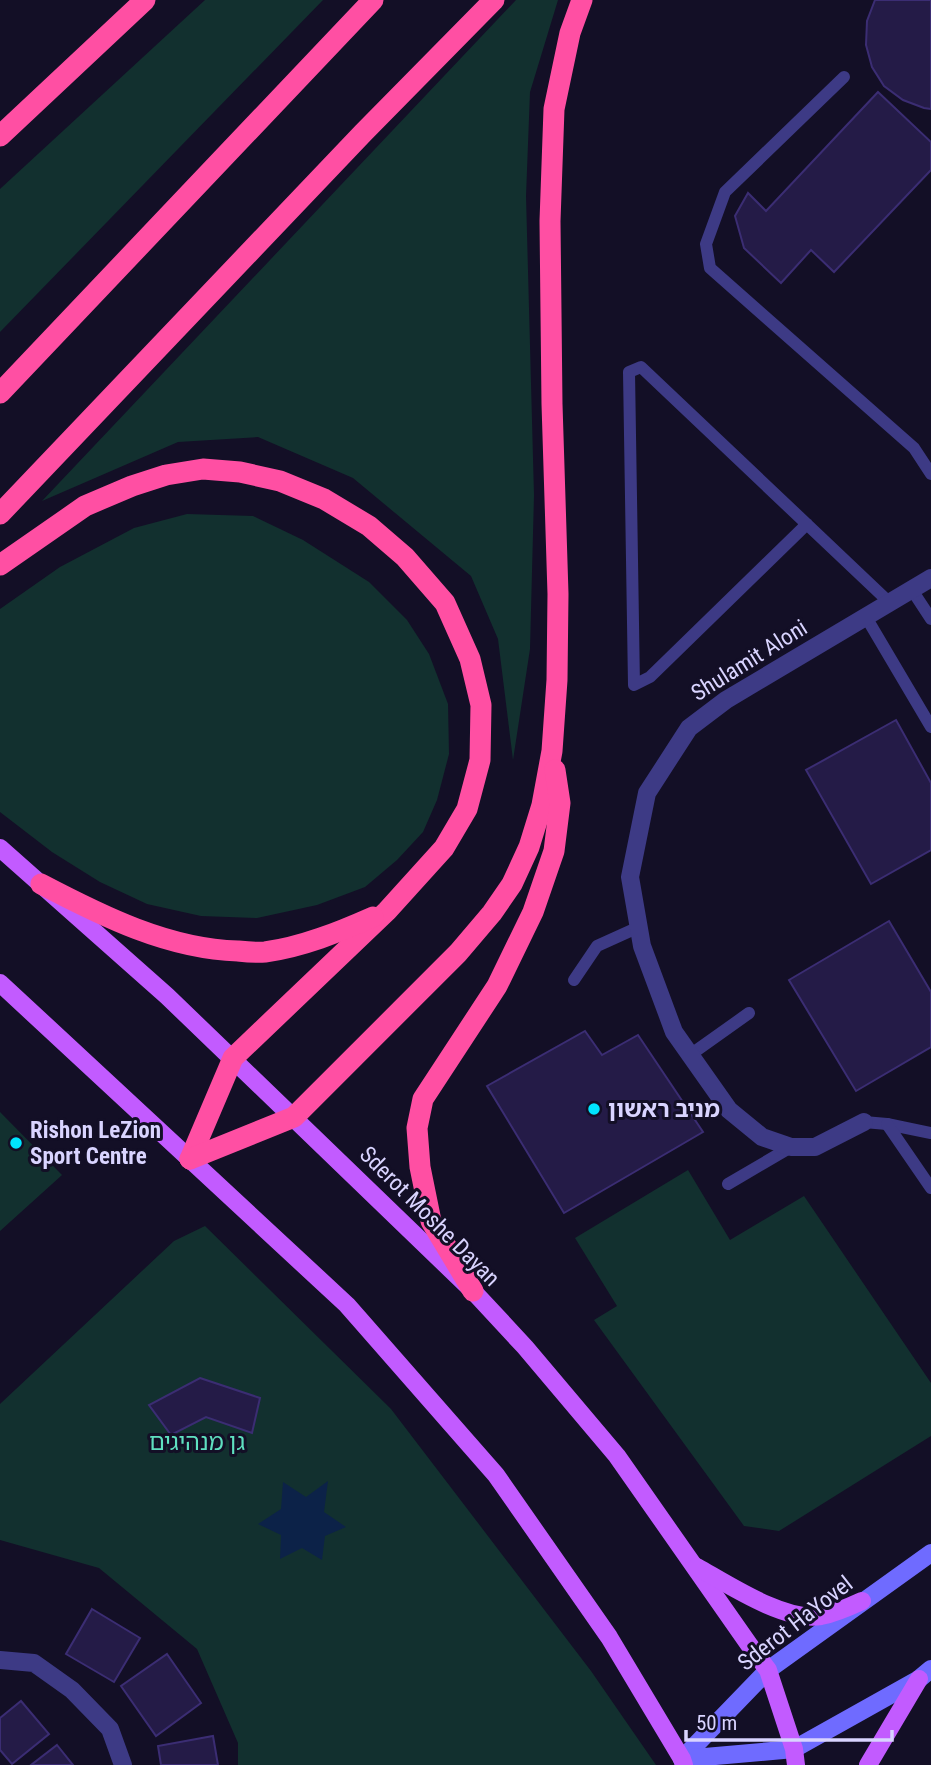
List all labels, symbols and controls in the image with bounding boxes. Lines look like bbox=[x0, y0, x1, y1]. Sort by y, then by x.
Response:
street label: Shulamit Aloni bbox=[686, 614, 812, 707]
place label: מניב ראשון bbox=[608, 1096, 720, 1123]
marker: מניב ראשון bbox=[586, 1101, 602, 1117]
place label: Rishon LeZion Sport Centre bbox=[30, 1117, 161, 1170]
marker: Rishon LeZion Sport Centre bbox=[8, 1135, 24, 1151]
street label: Sderot Moshe Dayan bbox=[354, 1141, 505, 1292]
park label: גן מנהיגים bbox=[149, 1429, 246, 1456]
street label: Sderot HaYovel bbox=[733, 1570, 858, 1677]
scale bar bbox=[686, 1698, 892, 1742]
text: 50 m bbox=[696, 1711, 737, 1735]

